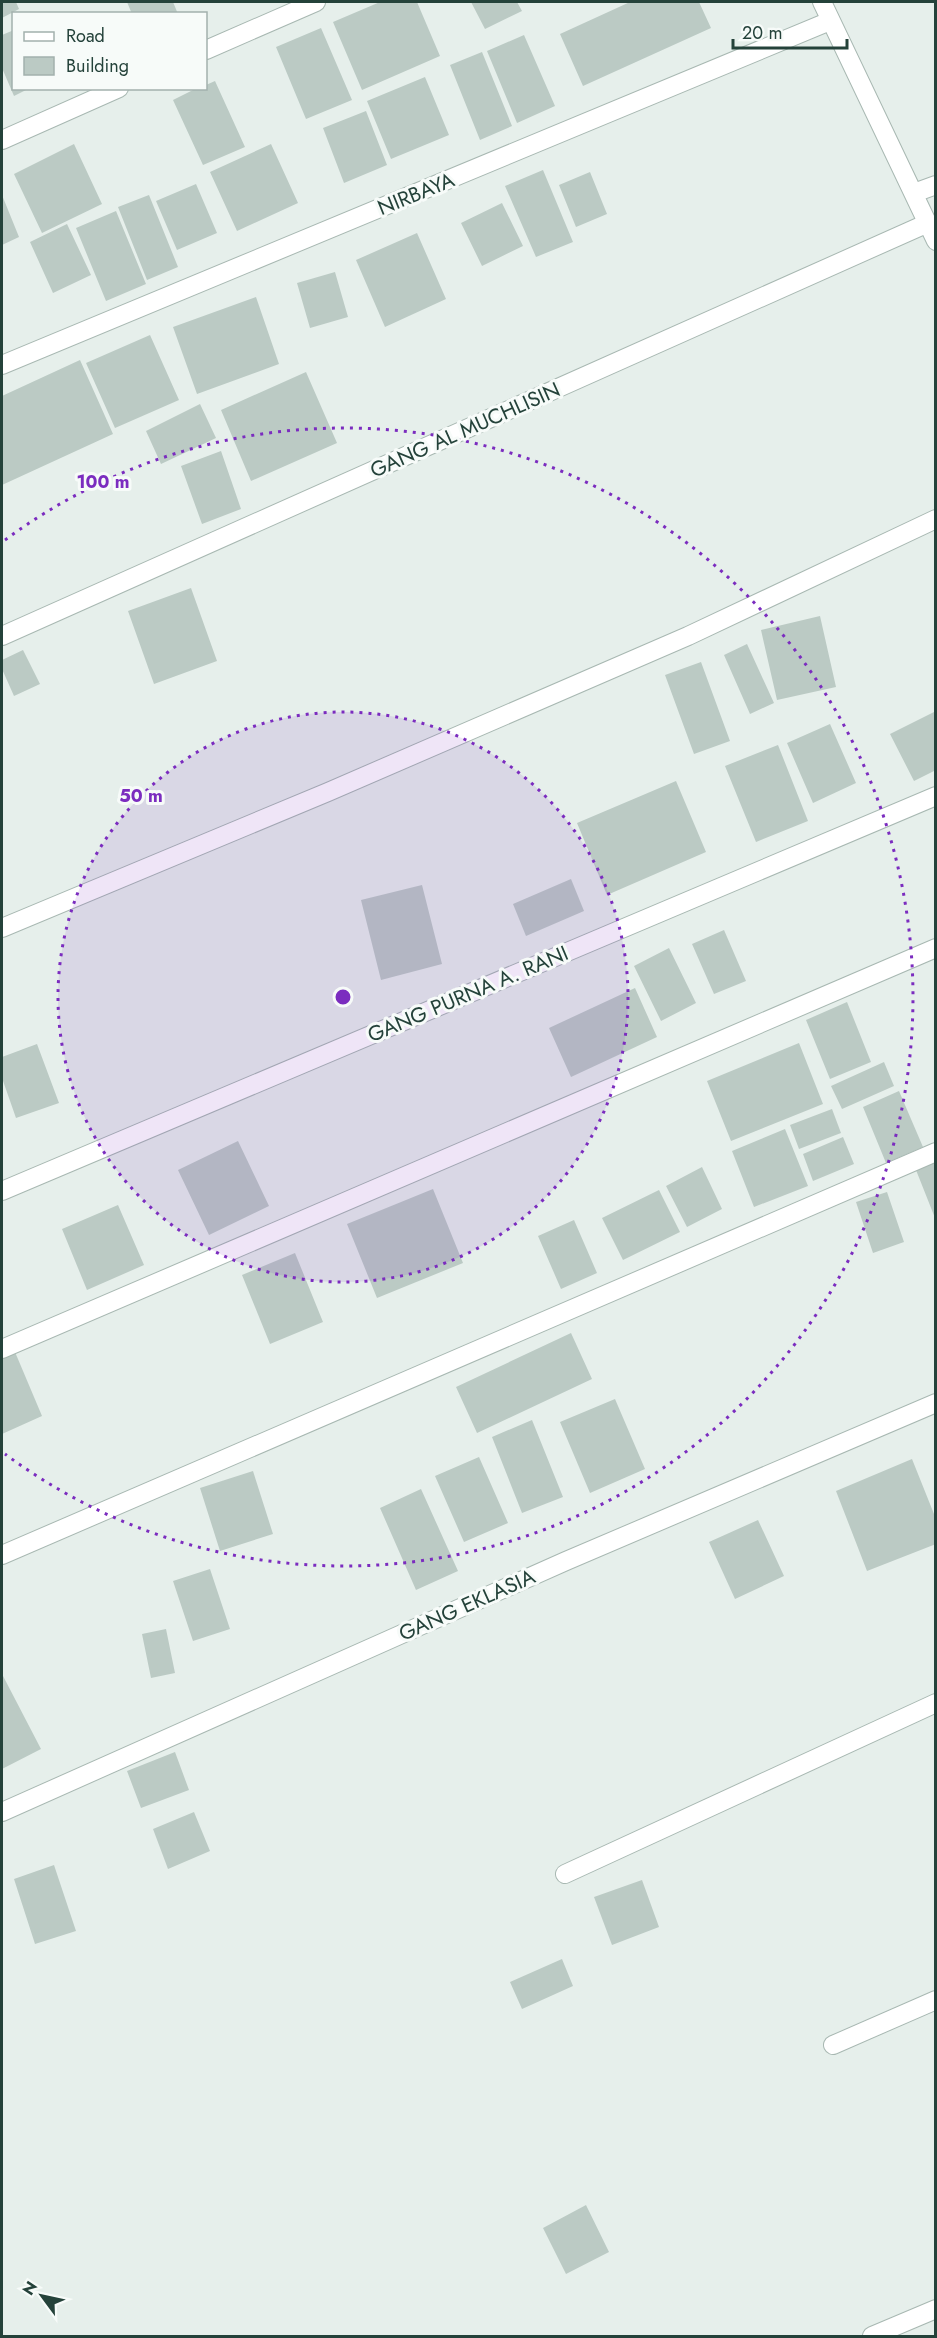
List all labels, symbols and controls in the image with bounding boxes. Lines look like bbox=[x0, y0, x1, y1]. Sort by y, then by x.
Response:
legend bbox=[12, 12, 207, 90]
scale bar bbox=[733, 12, 847, 50]
text: 20 m bbox=[742, 20, 782, 46]
text: Road bbox=[66, 23, 105, 49]
text: Building bbox=[66, 53, 129, 79]
street label: NIRBAYA bbox=[373, 165, 459, 223]
street label: GANG AL MUCHLISIN bbox=[365, 375, 565, 485]
text: 100 m bbox=[76, 469, 130, 495]
text: 50 m bbox=[119, 783, 163, 809]
street label: GANG PURNA A. RANI bbox=[363, 938, 573, 1050]
centre of rings bbox=[333, 987, 353, 1007]
street label: GANG EKLASIA bbox=[394, 1562, 540, 1648]
north arrow bbox=[12, 2266, 72, 2326]
text: N bbox=[17, 2277, 43, 2300]

